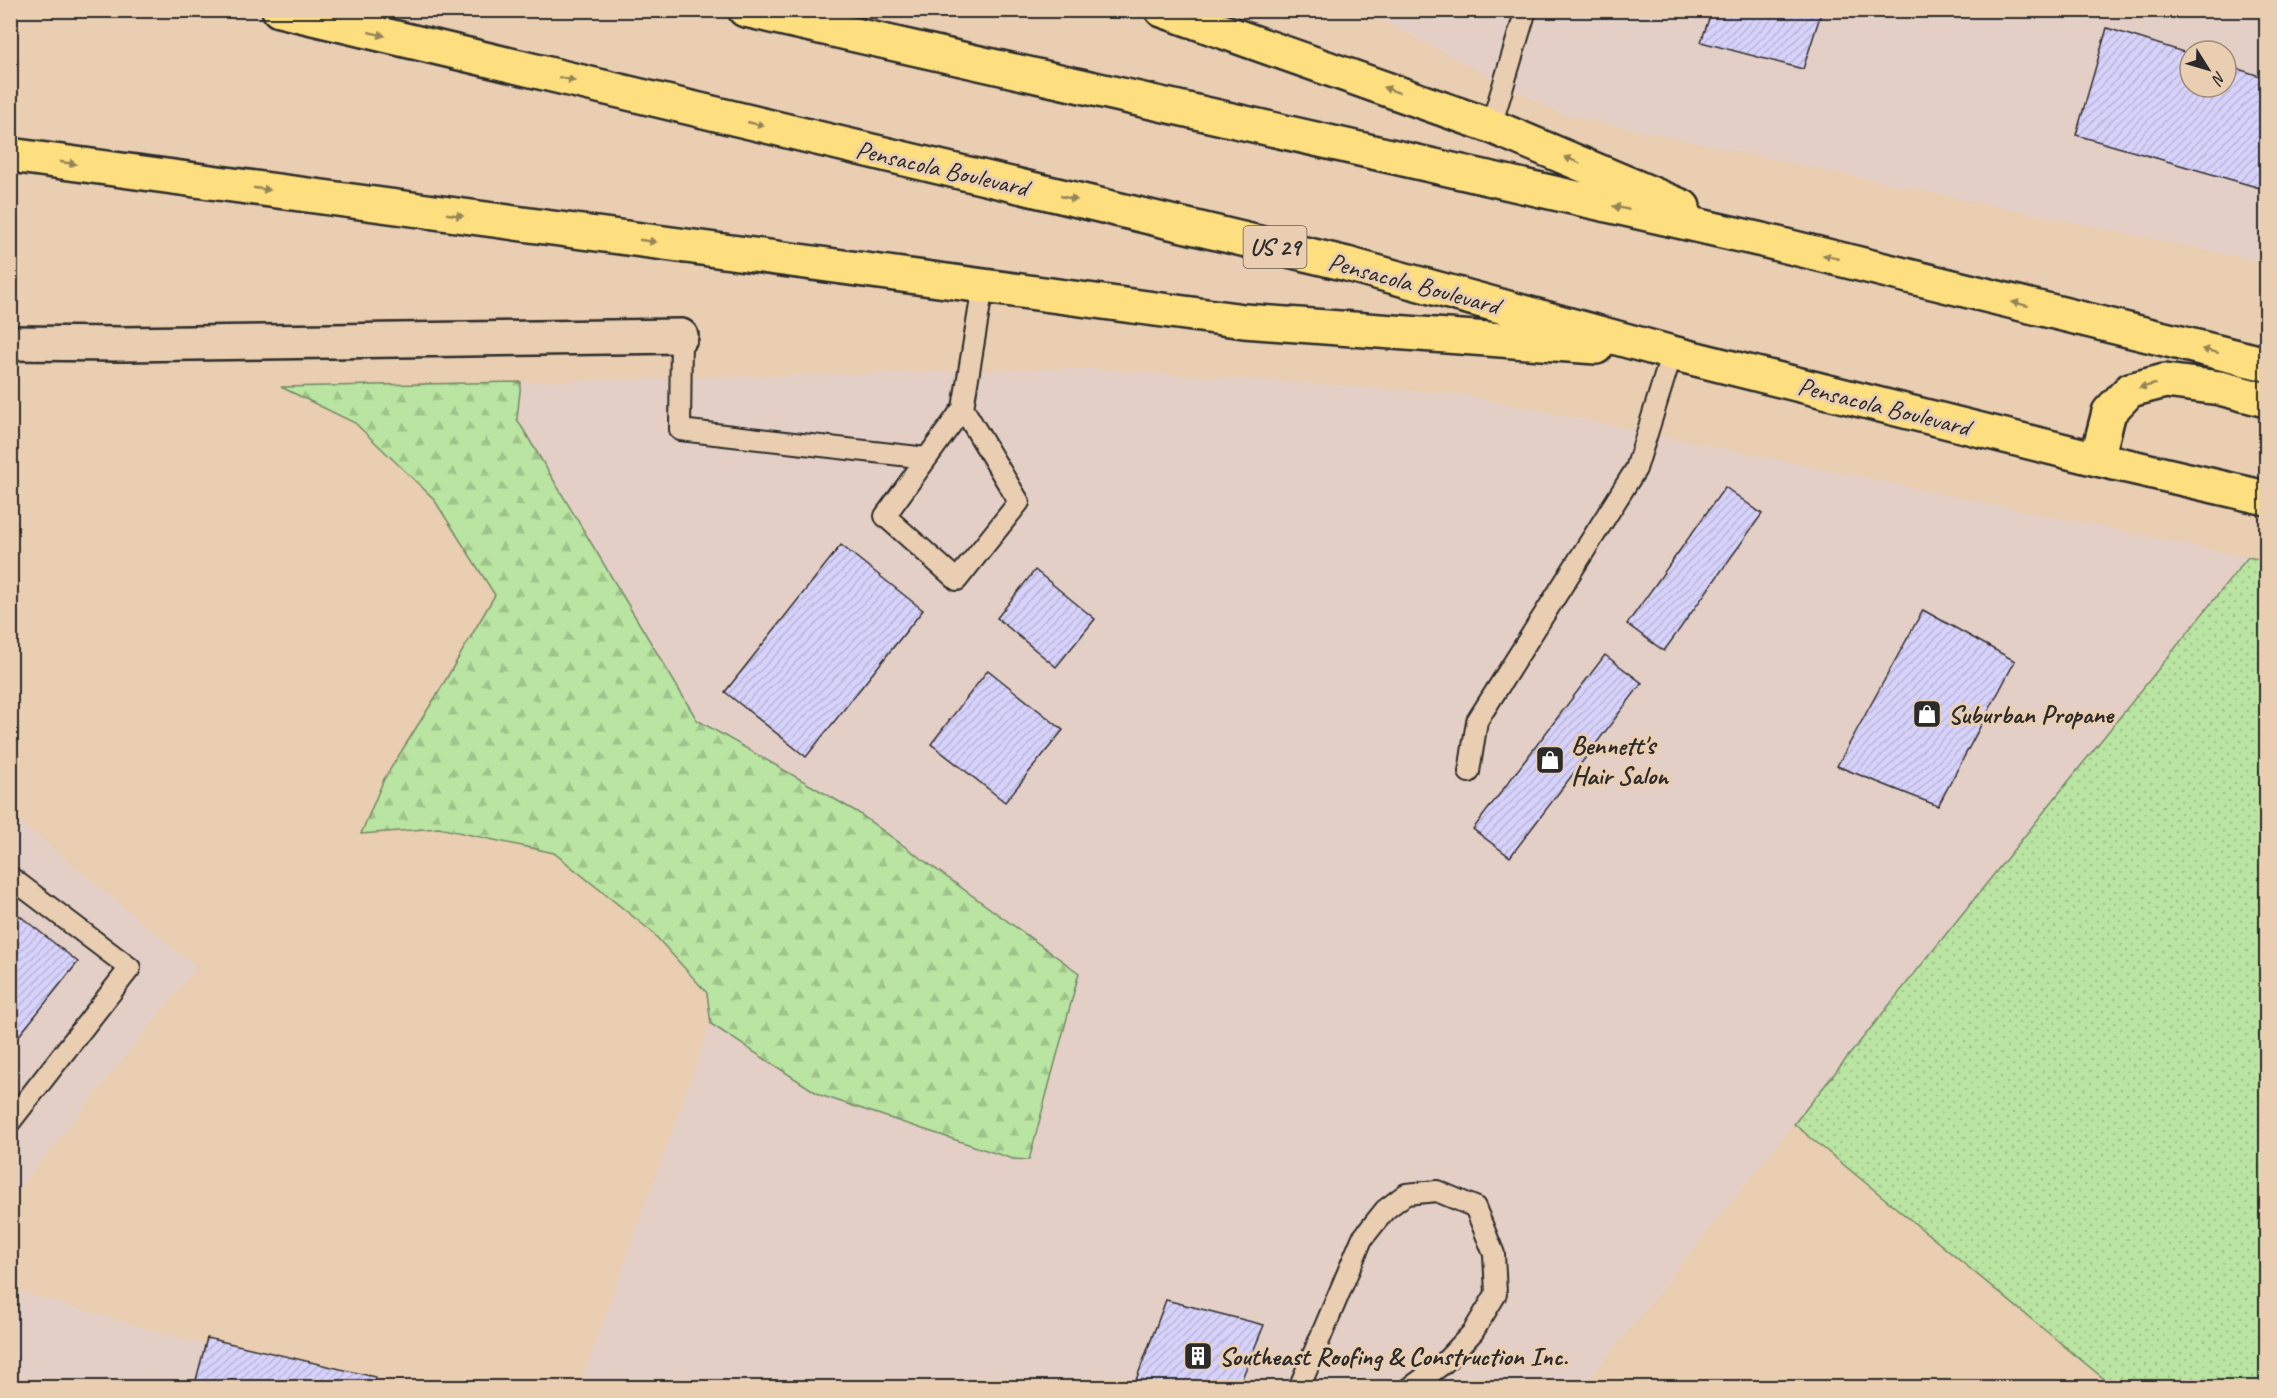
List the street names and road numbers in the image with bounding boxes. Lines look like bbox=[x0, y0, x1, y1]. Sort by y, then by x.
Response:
street label: Pensacola Boulevard bbox=[853, 133, 1035, 205]
road number: US 29 bbox=[1244, 226, 1306, 268]
street label: Pensacola Boulevard bbox=[1325, 245, 1507, 323]
street label: Pensacola Boulevard bbox=[1795, 369, 1977, 445]

